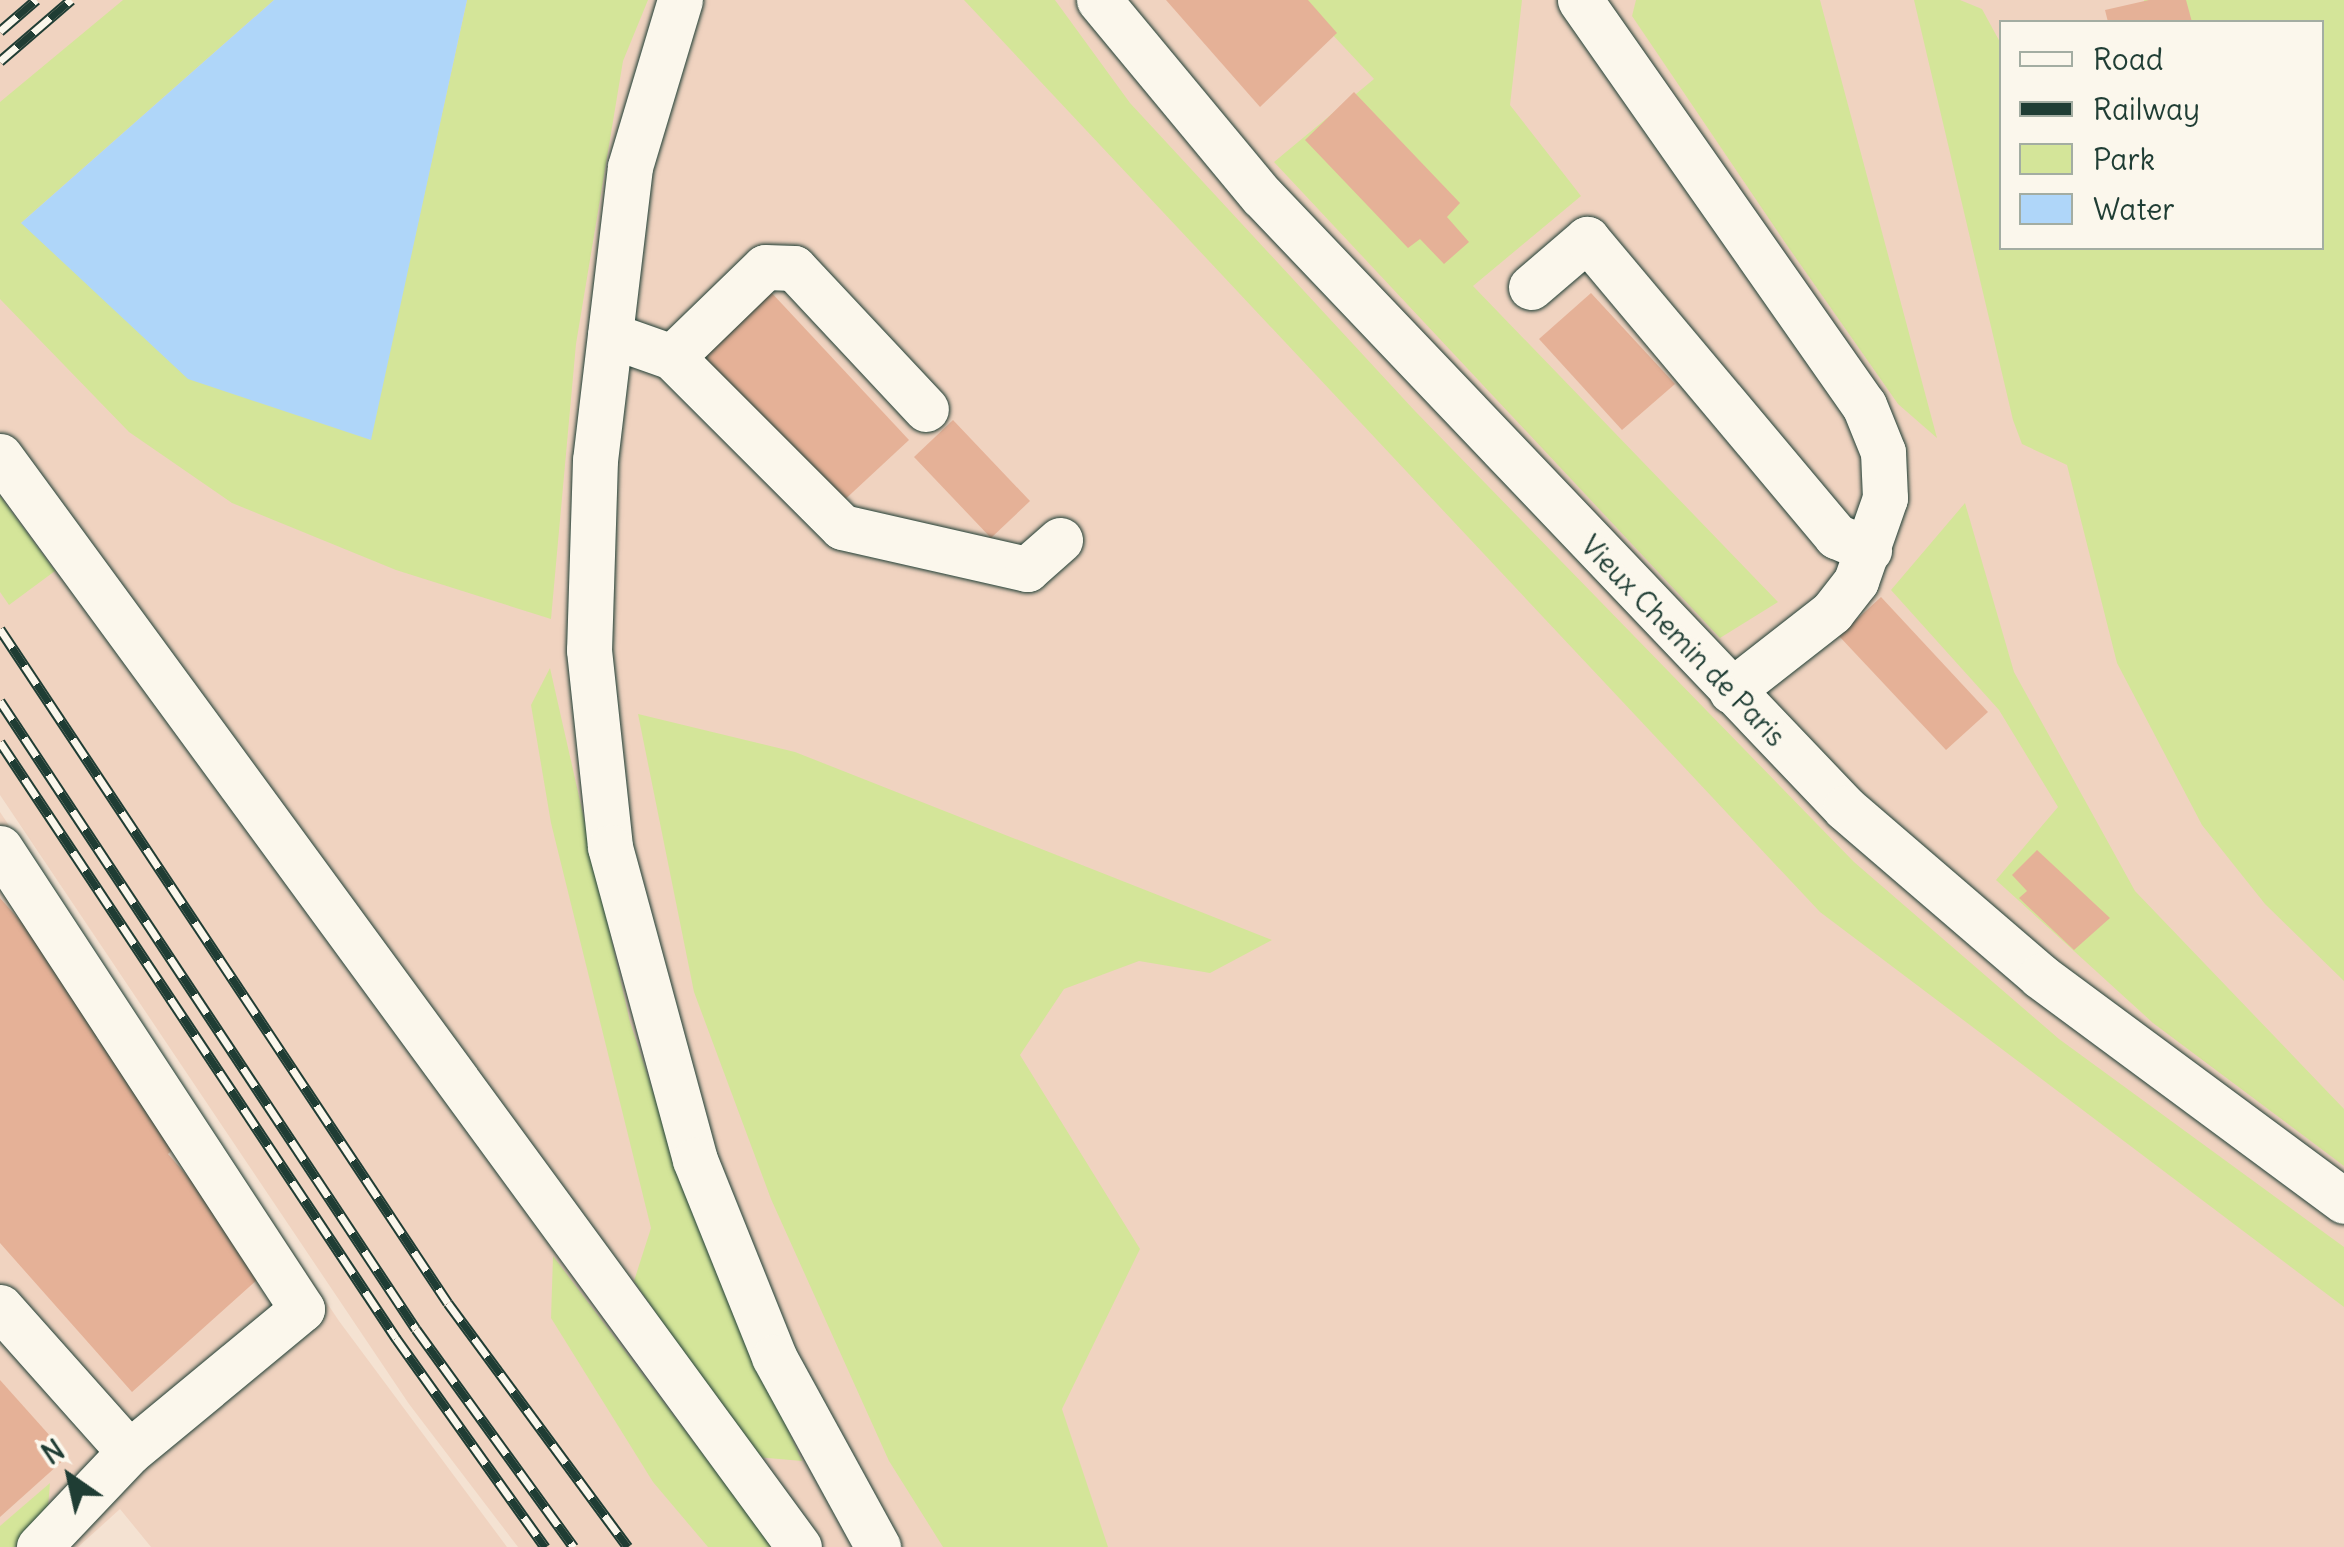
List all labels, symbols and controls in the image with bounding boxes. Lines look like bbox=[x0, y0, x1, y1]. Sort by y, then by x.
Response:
legend bbox=[1999, 20, 2324, 250]
text: Road bbox=[2093, 40, 2163, 78]
text: Railway bbox=[2093, 90, 2200, 128]
text: Park bbox=[2093, 140, 2155, 178]
text: Water bbox=[2093, 190, 2175, 228]
street label: Vieux Chemin de Paris bbox=[1574, 529, 1792, 753]
north arrow bbox=[20, 1427, 120, 1527]
text: N bbox=[35, 1432, 71, 1472]

